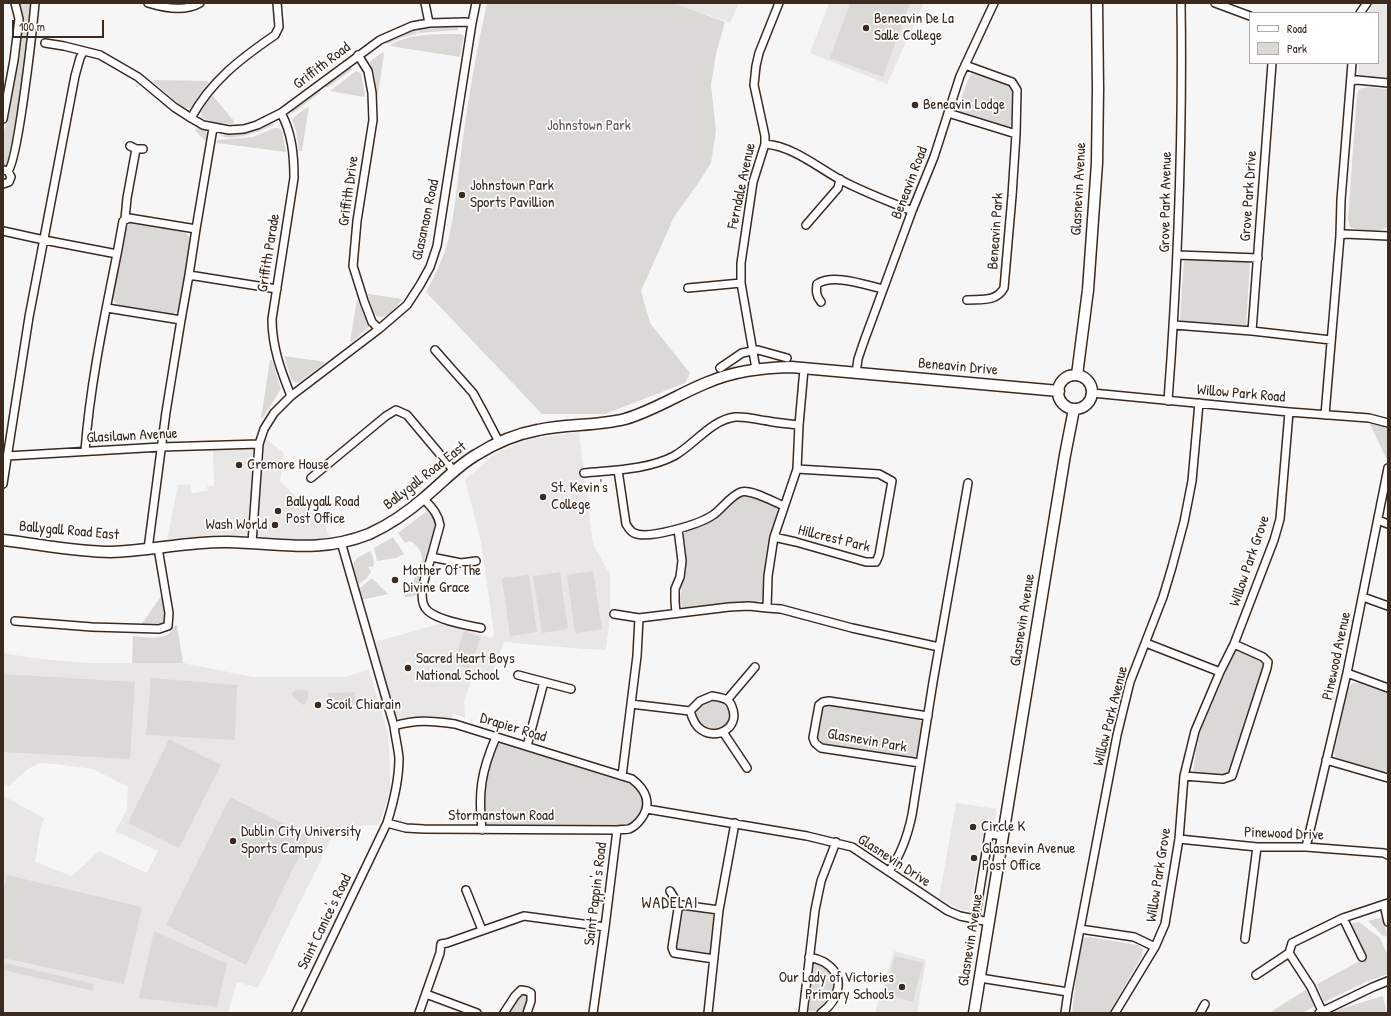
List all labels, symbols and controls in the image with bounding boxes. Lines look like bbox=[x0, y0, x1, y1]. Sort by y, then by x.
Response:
place label: Beneavin De La Salle College bbox=[874, 10, 954, 45]
scale bar bbox=[14, 12, 106, 38]
legend bbox=[1249, 12, 1379, 64]
text: 100 m bbox=[19, 18, 45, 35]
text: Road bbox=[1287, 20, 1307, 37]
marker: Beneavin De La Salle College bbox=[861, 23, 871, 33]
street label: Griffith Road bbox=[290, 39, 354, 93]
text: Park bbox=[1287, 40, 1307, 57]
place label: Beneavin Lodge bbox=[923, 96, 1005, 114]
marker: Beneavin Lodge bbox=[910, 100, 920, 110]
park label: Johnstown Park bbox=[547, 117, 631, 135]
street label: Ferndale Avenue bbox=[724, 141, 760, 231]
street label: Glasnevin Avenue bbox=[1068, 142, 1090, 236]
street label: Beneavin Road bbox=[888, 144, 932, 222]
street label: Grove Park Drive bbox=[1237, 150, 1261, 242]
street label: Grove Park Avenue bbox=[1156, 151, 1176, 253]
street label: Griffith Drive bbox=[335, 155, 363, 227]
place label: Johnstown Park Sports Pavillion bbox=[470, 177, 555, 212]
street label: Glasanaon Road bbox=[409, 178, 443, 262]
marker: Johnstown Park Sports Pavillion bbox=[457, 190, 467, 200]
street label: Beneavin Park bbox=[984, 192, 1008, 270]
street label: Griffith Parade bbox=[254, 213, 284, 293]
street label: Beneavin Drive bbox=[917, 355, 999, 379]
street label: Willow Park Road bbox=[1196, 381, 1286, 407]
street label: Glasilawn Avenue bbox=[86, 425, 178, 447]
street label: Ballygall Road East bbox=[380, 438, 470, 514]
place label: Cremore House bbox=[247, 456, 329, 474]
marker: Cremore House bbox=[234, 460, 244, 470]
place label: St. Kevin's College bbox=[551, 479, 608, 514]
marker: St. Kevin's College bbox=[538, 492, 548, 502]
place label: Ballygall Road Post Office bbox=[286, 493, 359, 528]
marker: Ballygall Road Post Office bbox=[273, 506, 283, 516]
street label: Willow Park Grove bbox=[1226, 513, 1274, 609]
place label: Wash World bbox=[205, 516, 267, 534]
street label: Ballygall Road East bbox=[18, 518, 120, 544]
marker: Wash World bbox=[270, 520, 280, 530]
street label: Hillcrest Park bbox=[796, 521, 872, 557]
place label: Mother Of The Divine Grace bbox=[403, 562, 481, 597]
street label: Glasnevin Avenue bbox=[1007, 573, 1039, 667]
marker: Mother Of The Divine Grace bbox=[390, 575, 400, 585]
street label: Pinewood Avenue bbox=[1319, 610, 1355, 702]
place label: Sacred Heart Boys National School bbox=[416, 650, 515, 685]
marker: Sacred Heart Boys National School bbox=[403, 663, 413, 673]
street label: Willow Park Avenue bbox=[1090, 664, 1132, 768]
place label: Scoil Chiarain bbox=[326, 696, 401, 714]
marker: Scoil Chiarain bbox=[313, 700, 323, 710]
street label: Drapier Road bbox=[478, 709, 548, 747]
street label: Glasnevin Park bbox=[826, 725, 908, 757]
street label: Stormanstown Road bbox=[448, 807, 554, 825]
place label: Circle K bbox=[981, 818, 1025, 836]
marker: Circle K bbox=[968, 822, 978, 832]
place label: Dublin City University Sports Campus bbox=[241, 823, 361, 858]
street label: Pinewood Drive bbox=[1244, 824, 1324, 844]
street label: Willow Park Grove bbox=[1143, 827, 1175, 923]
street label: Glasnevin Drive bbox=[854, 831, 934, 891]
marker: Dublin City University Sports Campus bbox=[228, 836, 238, 846]
place label: Glasnevin Avenue Post Office bbox=[982, 840, 1075, 875]
street label: Saint Pappin's Road bbox=[581, 841, 611, 947]
marker: Glasnevin Avenue Post Office bbox=[969, 853, 979, 863]
street label: Saint Canice's Road bbox=[294, 871, 356, 973]
street label: Glasnevin Avenue bbox=[955, 893, 987, 987]
district label: WADELAI bbox=[642, 894, 698, 914]
place label: Our Lady of Victories Primary Schools bbox=[779, 969, 894, 1004]
marker: Our Lady of Victories Primary Schools bbox=[897, 982, 907, 992]

